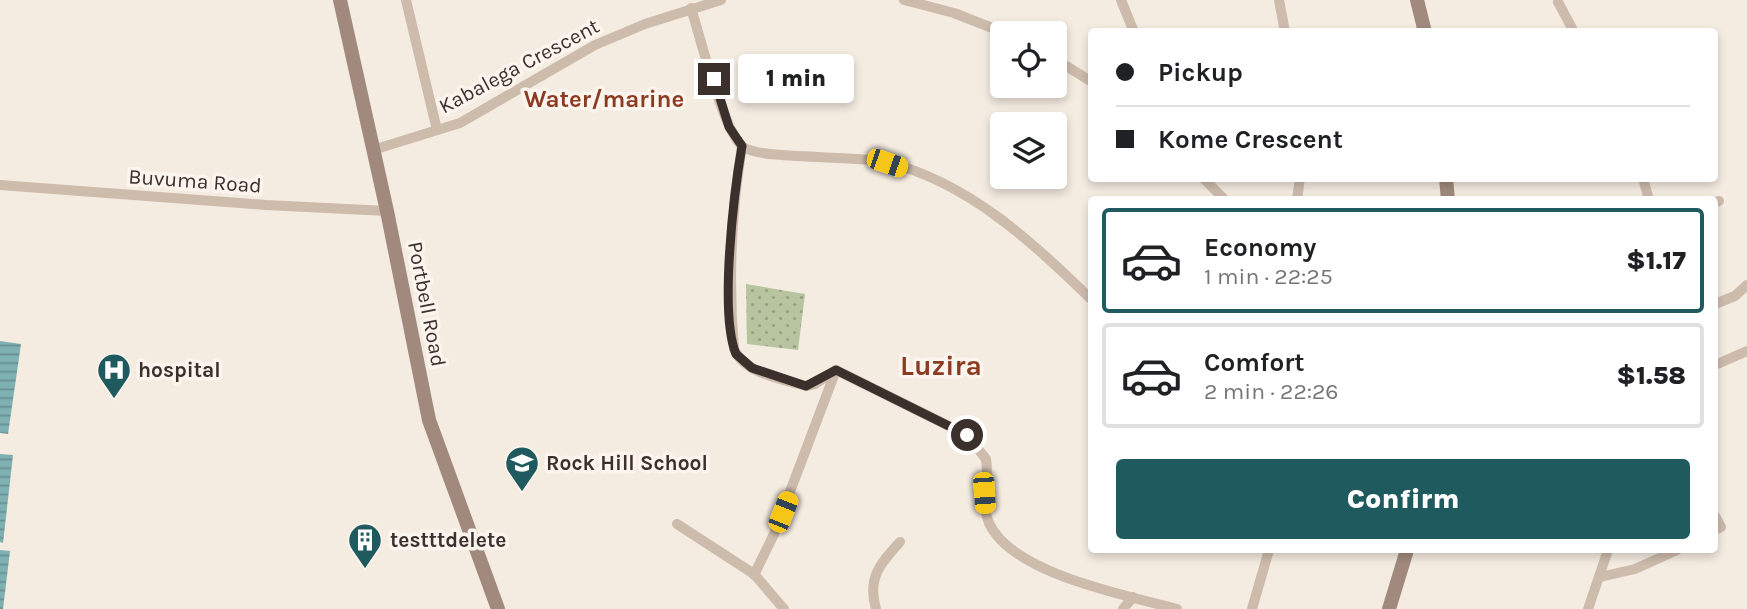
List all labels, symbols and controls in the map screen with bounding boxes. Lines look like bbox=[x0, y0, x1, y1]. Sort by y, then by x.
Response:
street label: Kabalega Crescent bbox=[435, 14, 603, 118]
map controls bbox=[990, 21, 1067, 189]
button: locate bbox=[990, 21, 1067, 98]
callout: 1 min bbox=[738, 55, 854, 104]
text: Pickup bbox=[1158, 57, 1243, 88]
route end bbox=[698, 63, 730, 95]
text: 1 min bbox=[766, 65, 826, 92]
district label: Water/marine bbox=[524, 85, 684, 113]
button: layers bbox=[990, 112, 1067, 189]
text: Kome Crescent bbox=[1158, 124, 1343, 155]
car bbox=[864, 146, 911, 180]
street label: Buvuma Road bbox=[128, 164, 262, 198]
icon: car bbox=[1120, 229, 1183, 292]
text: Economy bbox=[1204, 232, 1316, 263]
street label: Portbell Road bbox=[403, 239, 451, 369]
text: $1.17 bbox=[1626, 245, 1686, 276]
text: 1 min · 22:25 bbox=[1204, 263, 1333, 290]
icon: car bbox=[1120, 344, 1183, 407]
text: Comfort bbox=[1204, 347, 1305, 378]
district label: Luzira bbox=[900, 349, 982, 382]
hospital icon: hospital bbox=[95, 351, 133, 400]
place label: hospital bbox=[138, 358, 221, 382]
text: $1.58 bbox=[1617, 360, 1686, 391]
text: 2 min · 22:26 bbox=[1204, 378, 1339, 405]
route start bbox=[951, 419, 983, 451]
school or university icon: Rock Hill School bbox=[503, 444, 541, 493]
place label: Rock Hill School bbox=[546, 451, 708, 475]
button: Confirm bbox=[1116, 459, 1690, 539]
car bbox=[973, 471, 996, 515]
car bbox=[766, 489, 801, 535]
building icon: testttdelete bbox=[346, 521, 384, 570]
place label: testttdelete bbox=[390, 528, 506, 552]

